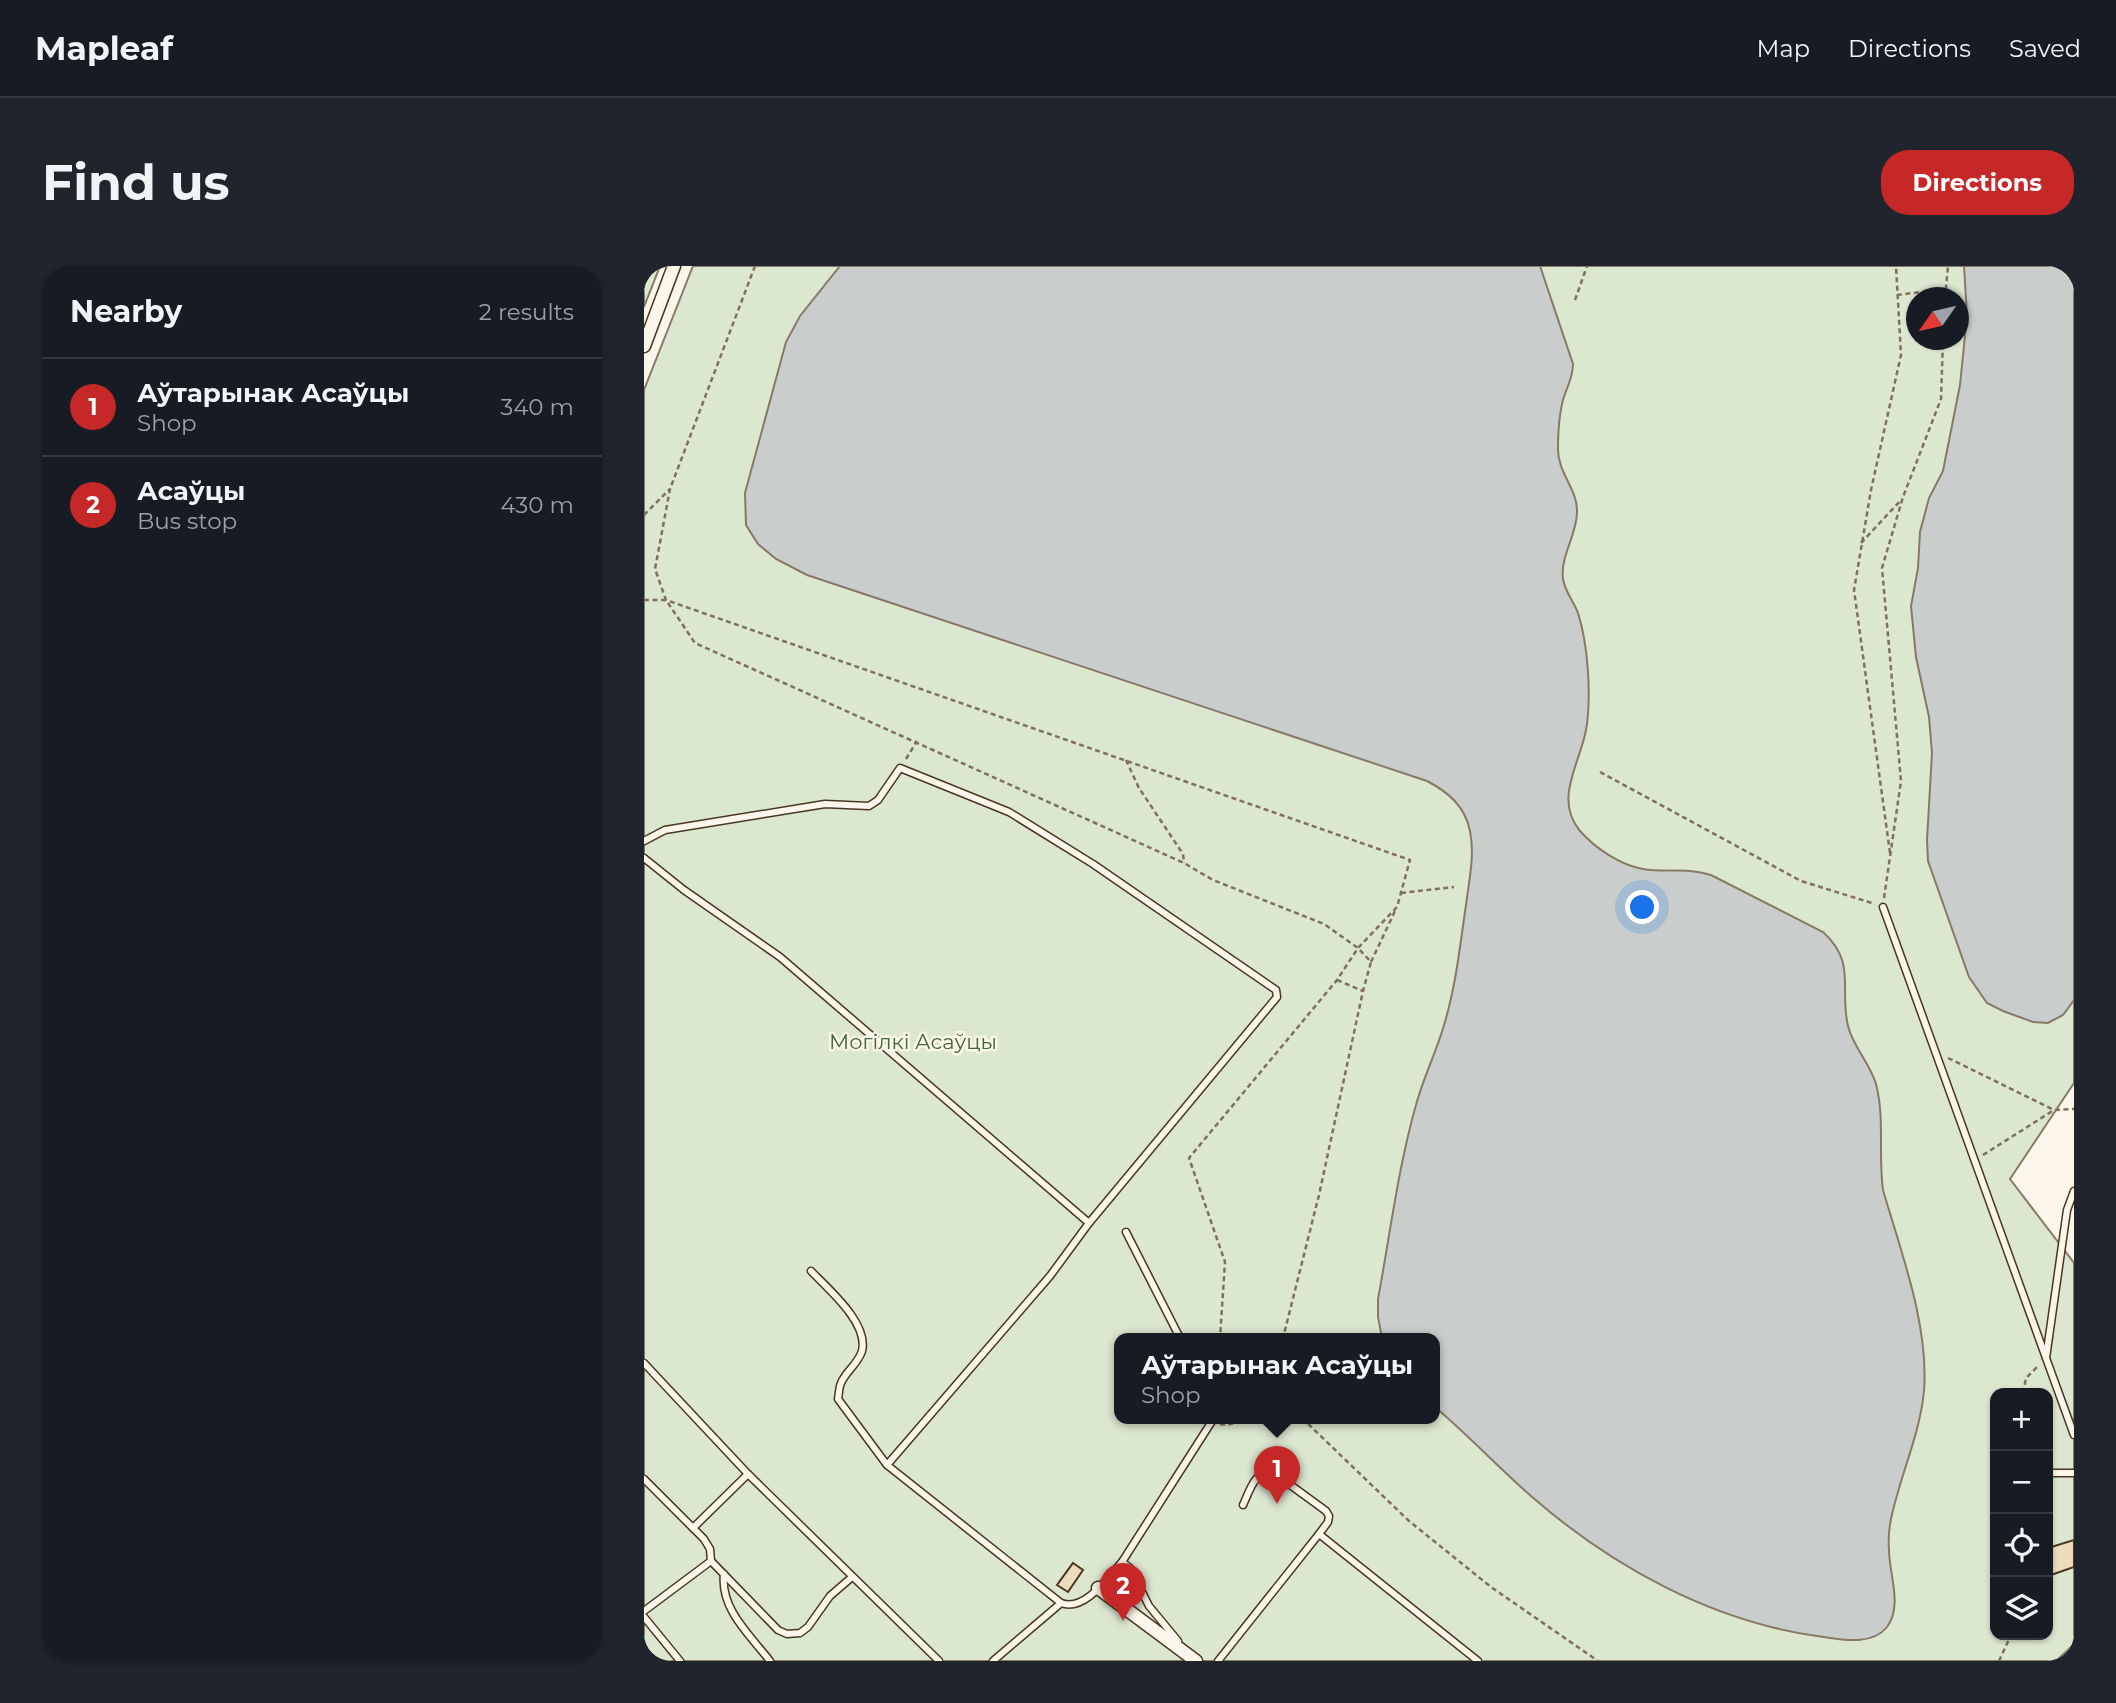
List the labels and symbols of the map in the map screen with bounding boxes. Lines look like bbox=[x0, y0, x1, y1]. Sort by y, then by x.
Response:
north arrow bbox=[1906, 287, 1969, 350]
your location bbox=[1625, 890, 1659, 924]
park label: Могілкі Асаўцы bbox=[829, 1029, 997, 1054]
pin: 1 bbox=[1254, 1446, 1300, 1504]
pin: 2 bbox=[1100, 1563, 1146, 1621]

